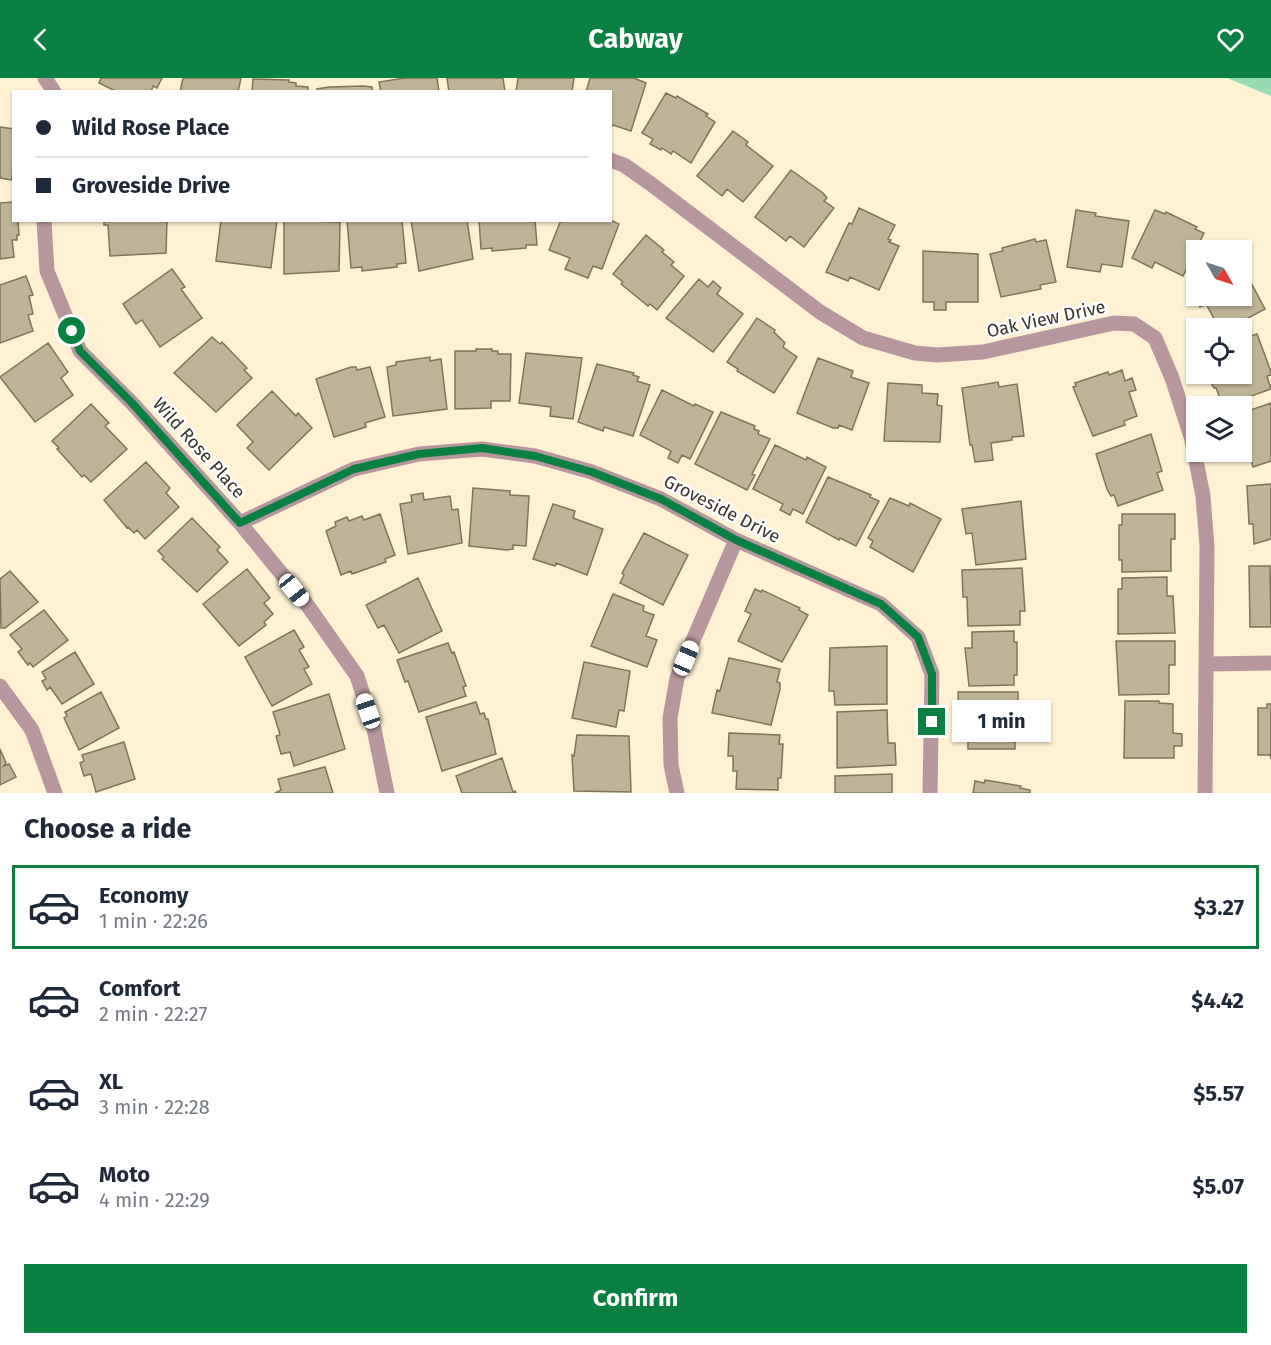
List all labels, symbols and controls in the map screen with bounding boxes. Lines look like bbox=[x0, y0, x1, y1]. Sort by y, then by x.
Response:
icon: back bbox=[24, 23, 57, 56]
text: Cabway bbox=[588, 23, 683, 55]
icon: heart bbox=[1214, 23, 1247, 56]
text: Wild Rose Place bbox=[72, 114, 229, 141]
text: Groveside Drive bbox=[72, 172, 230, 199]
north arrow bbox=[1186, 240, 1252, 306]
map controls bbox=[1186, 240, 1252, 462]
street label: Oak View Drive bbox=[985, 296, 1107, 342]
route start bbox=[58, 317, 85, 344]
button: locate bbox=[1186, 318, 1252, 384]
street label: Wild Rose Place bbox=[148, 393, 250, 503]
button: layers bbox=[1186, 396, 1252, 462]
street label: Groveside Drive bbox=[660, 470, 784, 548]
car bbox=[276, 570, 312, 610]
car bbox=[671, 638, 701, 678]
car bbox=[354, 691, 382, 731]
callout: 1 min bbox=[953, 701, 1052, 743]
route end bbox=[918, 708, 945, 735]
text: 1 min bbox=[977, 709, 1026, 733]
text: Choose a ride bbox=[24, 813, 191, 845]
icon: car bbox=[27, 880, 81, 934]
text: Economy bbox=[99, 882, 188, 909]
text: $3.27 bbox=[1194, 894, 1244, 921]
text: 1 min · 22:26 bbox=[99, 909, 208, 933]
icon: car bbox=[27, 973, 81, 1027]
text: Comfort bbox=[99, 975, 180, 1002]
text: $4.42 bbox=[1191, 987, 1244, 1014]
text: 2 min · 22:27 bbox=[99, 1002, 207, 1026]
icon: car bbox=[27, 1066, 81, 1120]
text: XL bbox=[99, 1068, 123, 1095]
text: $5.57 bbox=[1193, 1080, 1244, 1107]
text: 3 min · 22:28 bbox=[99, 1095, 210, 1119]
icon: car bbox=[27, 1159, 81, 1213]
text: Moto bbox=[99, 1161, 150, 1188]
text: $5.07 bbox=[1192, 1173, 1244, 1200]
text: 4 min · 22:29 bbox=[99, 1188, 210, 1212]
button: Confirm bbox=[24, 1264, 1247, 1333]

